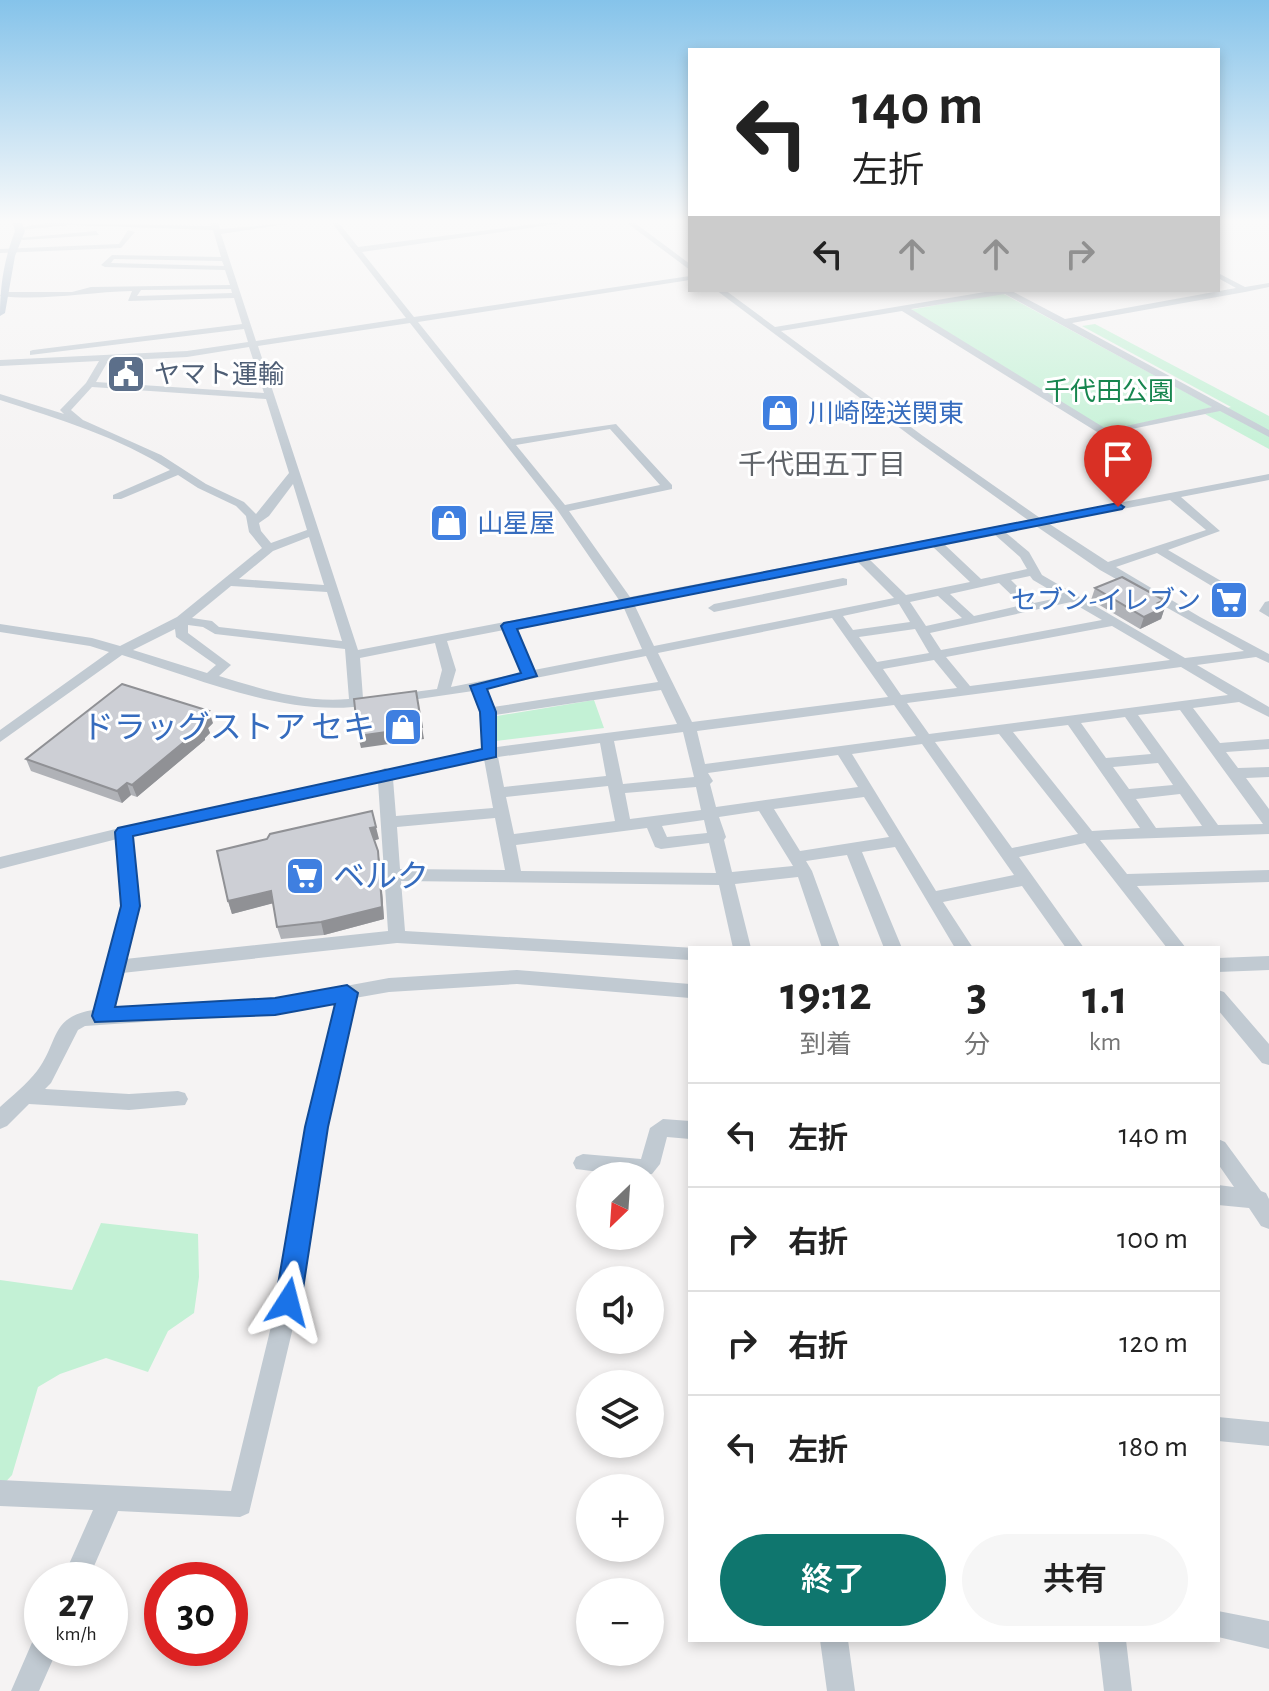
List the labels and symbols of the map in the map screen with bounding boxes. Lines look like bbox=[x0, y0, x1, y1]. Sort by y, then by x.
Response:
public building icon: ヤマト運輸 bbox=[105, 353, 147, 395]
place label: ヤマト運輸 bbox=[154, 361, 284, 388]
park label: 千代田公園 bbox=[1044, 378, 1174, 405]
shop icon: 川崎陸送関東 bbox=[759, 392, 801, 434]
place label: 川崎陸送関東 bbox=[808, 399, 964, 427]
pin bbox=[1084, 425, 1152, 507]
district label: 千代田五丁目 bbox=[738, 450, 906, 480]
shop icon: 山星屋 bbox=[428, 502, 470, 544]
place label: 山星屋 bbox=[477, 510, 555, 537]
supermarket icon: セブン-イレブン bbox=[1208, 579, 1250, 621]
place label: セブン-イレブン bbox=[1011, 586, 1201, 614]
shop icon: ドラッグストア セキ bbox=[382, 706, 424, 748]
place label: ドラッグストア セキ bbox=[82, 711, 375, 744]
supermarket icon: ベルク bbox=[284, 855, 326, 897]
place label: ベルク bbox=[333, 861, 429, 893]
north arrow bbox=[576, 1162, 664, 1250]
position arrow bbox=[246, 1260, 330, 1344]
speed limit sign: 30 bbox=[144, 1562, 248, 1666]

